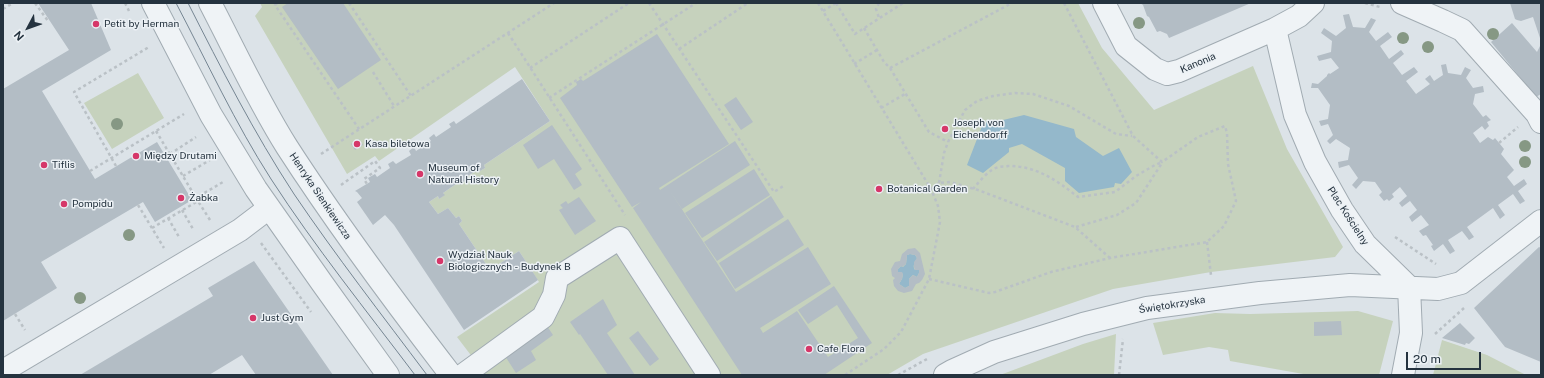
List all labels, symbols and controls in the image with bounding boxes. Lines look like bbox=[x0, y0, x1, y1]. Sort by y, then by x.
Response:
north arrow bbox=[8, 8, 48, 48]
place label: Petit by Herman bbox=[104, 18, 179, 30]
marker: Petit by Herman bbox=[91, 19, 101, 29]
text: N bbox=[12, 29, 26, 43]
street label: Kanonia bbox=[1178, 50, 1218, 76]
place label: Joseph von Eichendorff bbox=[953, 117, 1007, 140]
marker: Joseph von Eichendorff bbox=[940, 124, 950, 134]
place label: Kasa biletowa bbox=[365, 138, 430, 150]
marker: Kasa biletowa bbox=[352, 139, 362, 149]
place label: Między Drutami bbox=[144, 150, 217, 162]
street label: Henryka Sienkiewicza bbox=[286, 150, 354, 242]
marker: Między Drutami bbox=[131, 151, 141, 161]
place label: Tiflis bbox=[52, 159, 75, 171]
marker: Tiflis bbox=[39, 160, 49, 170]
place label: Museum of Natural History bbox=[428, 162, 499, 186]
marker: Museum of Natural History bbox=[415, 169, 425, 179]
place label: Botanical Garden bbox=[887, 183, 967, 195]
marker: Botanical Garden bbox=[874, 184, 884, 194]
street label: Plac Kościelny bbox=[1325, 184, 1371, 248]
place label: Żabka bbox=[189, 192, 218, 204]
marker: Żabka bbox=[176, 193, 186, 203]
place label: Pompidu bbox=[72, 198, 113, 210]
marker: Pompidu bbox=[59, 199, 69, 209]
place label: Wydział Nauk Biologicznych - Budynek B bbox=[448, 249, 571, 272]
marker: Wydział Nauk Biologicznych - Budynek B bbox=[435, 256, 445, 266]
street label: Świętokrzyska bbox=[1138, 294, 1206, 316]
place label: Just Gym bbox=[261, 312, 303, 324]
marker: Just Gym bbox=[248, 313, 258, 323]
place label: Cafe Flora bbox=[817, 343, 865, 355]
marker: Cafe Flora bbox=[804, 344, 814, 354]
scale bar bbox=[1408, 344, 1483, 370]
text: 20 m bbox=[1413, 352, 1441, 366]

